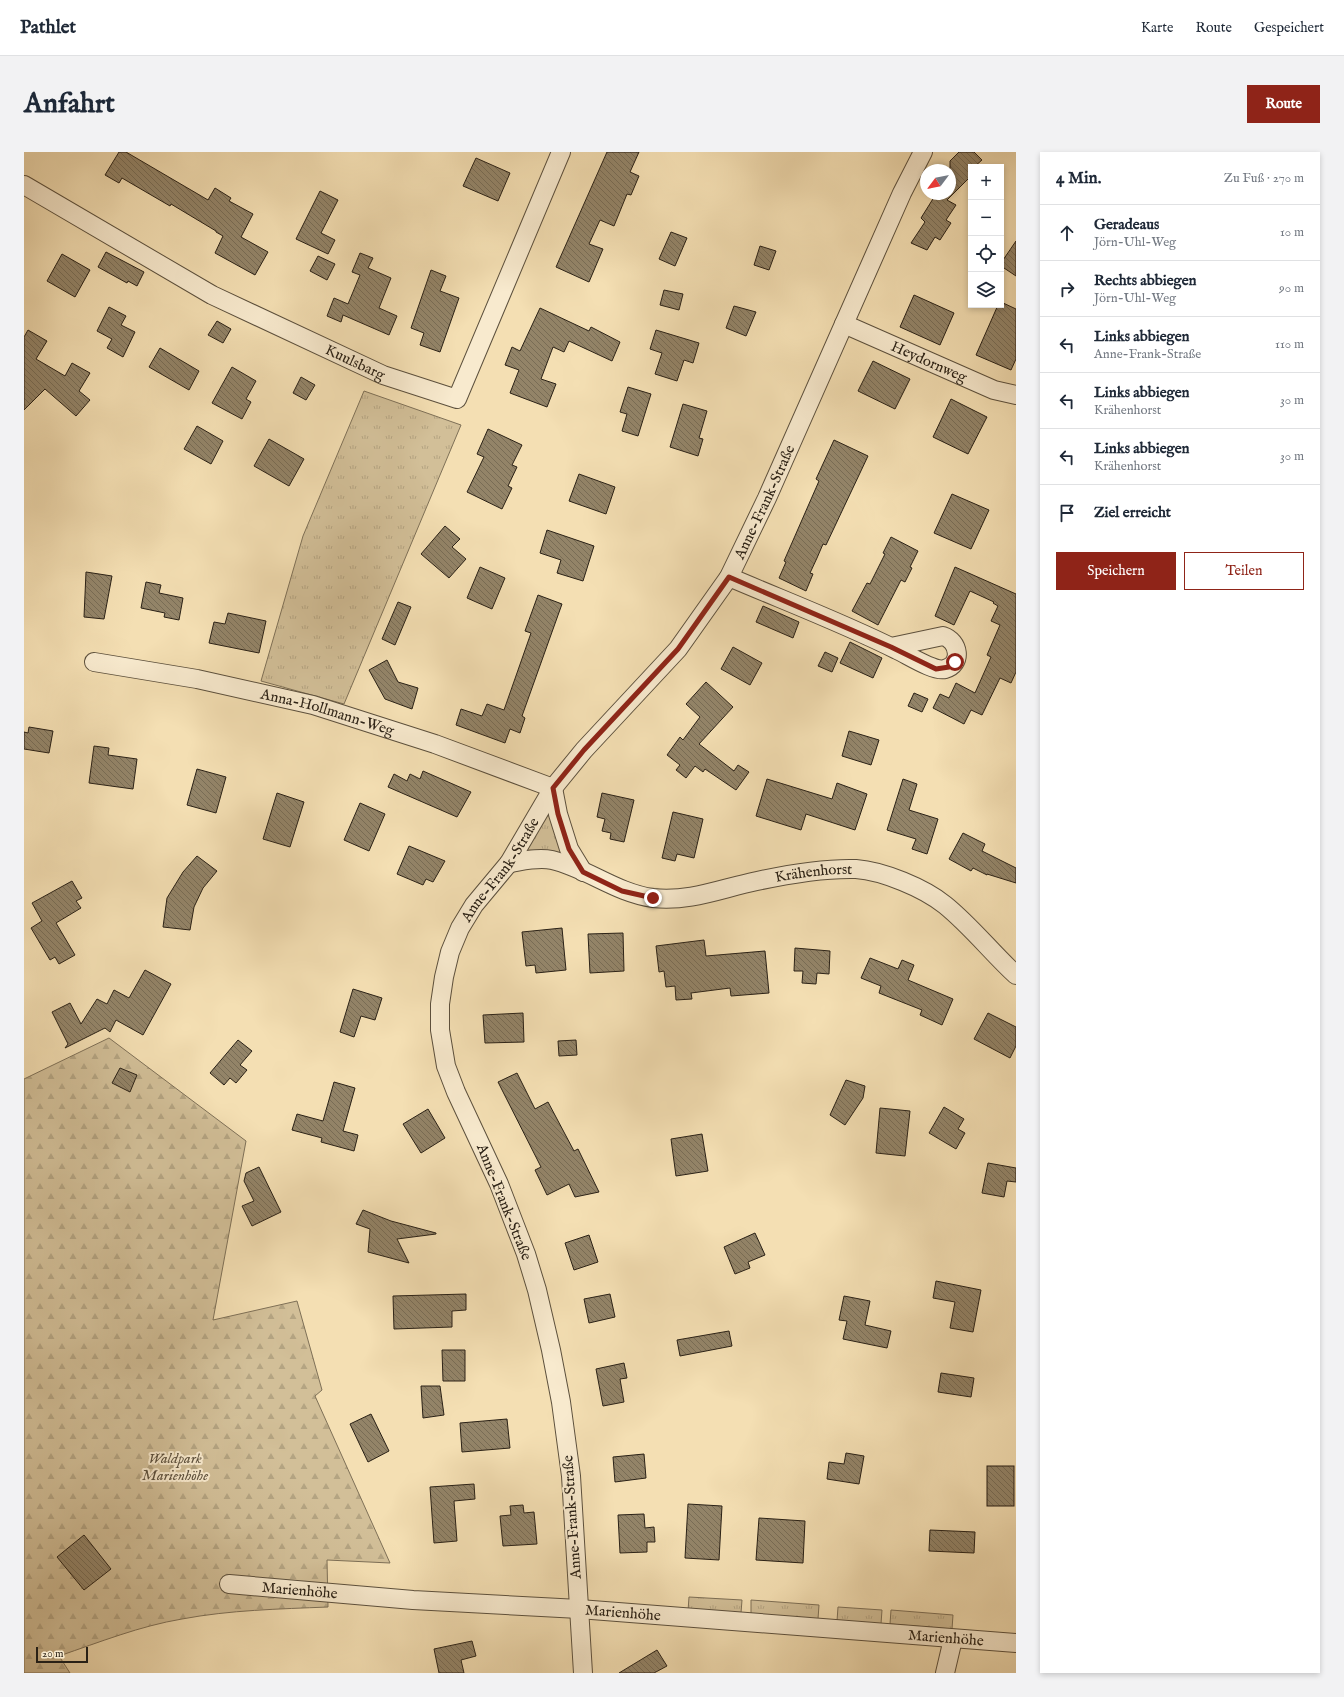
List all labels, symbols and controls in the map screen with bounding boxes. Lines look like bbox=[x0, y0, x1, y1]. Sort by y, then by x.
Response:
text: Pathlet bbox=[20, 16, 76, 40]
text: Karte bbox=[1141, 19, 1173, 37]
text: Route bbox=[1195, 19, 1232, 37]
text: Gespeichert bbox=[1254, 19, 1324, 37]
button: Route bbox=[1247, 85, 1320, 123]
text: Anfahrt bbox=[24, 87, 115, 122]
north arrow bbox=[920, 164, 956, 200]
map controls bbox=[968, 164, 1004, 308]
button: + bbox=[968, 164, 1004, 200]
text: 4 Min. bbox=[1056, 168, 1101, 189]
text: Zu Fuß · 270 m bbox=[1224, 170, 1304, 187]
button: − bbox=[968, 200, 1004, 236]
text: Geradeaus bbox=[1094, 215, 1159, 234]
icon: ahead bbox=[1056, 222, 1078, 244]
text: 10 m bbox=[1280, 224, 1304, 241]
text: Jörn-Uhl-Weg bbox=[1094, 234, 1176, 251]
button: locate bbox=[968, 236, 1004, 272]
text: Rechts abbiegen bbox=[1094, 271, 1197, 290]
button: layers bbox=[968, 272, 1004, 308]
icon: right bbox=[1056, 278, 1078, 300]
text: 90 m bbox=[1279, 280, 1304, 297]
text: Jörn-Uhl-Weg bbox=[1094, 290, 1176, 307]
text: Links abbiegen bbox=[1094, 327, 1190, 346]
icon: left bbox=[1056, 334, 1078, 356]
street label: Heydornweg bbox=[888, 336, 971, 387]
text: 110 m bbox=[1275, 336, 1304, 353]
street label: Kuulsbarg bbox=[322, 340, 389, 385]
text: Anne-Frank-Straße bbox=[1094, 346, 1201, 363]
text: Links abbiegen bbox=[1094, 383, 1190, 402]
icon: left bbox=[1056, 390, 1078, 412]
text: 30 m bbox=[1280, 392, 1304, 409]
text: Krähenhorst bbox=[1094, 402, 1161, 419]
text: Links abbiegen bbox=[1094, 439, 1190, 458]
street label: Anne-Frank-Straße bbox=[729, 442, 799, 563]
icon: left bbox=[1056, 446, 1078, 468]
text: 30 m bbox=[1280, 448, 1304, 465]
text: Krähenhorst bbox=[1094, 458, 1161, 475]
icon: arrive bbox=[1056, 502, 1078, 524]
text: Ziel erreicht bbox=[1094, 503, 1171, 522]
button: Speichern bbox=[1056, 552, 1176, 590]
button: Teilen bbox=[1184, 552, 1304, 590]
route start bbox=[946, 653, 964, 671]
street label: Anna-Hollmann-Weg bbox=[258, 684, 397, 740]
street label: Anne-Frank-Straße bbox=[456, 814, 543, 926]
street label: Krähenhorst bbox=[773, 859, 852, 887]
route end bbox=[644, 889, 662, 907]
street label: Anne-Frank-Straße bbox=[472, 1140, 536, 1263]
park label: Waldpark Marienhöhe bbox=[142, 1449, 208, 1485]
street label: Anne-Frank-Straße bbox=[558, 1455, 586, 1580]
street label: Marienhöhe bbox=[261, 1577, 338, 1603]
street label: Marienhöhe bbox=[584, 1600, 662, 1625]
street label: Marienhöhe bbox=[907, 1625, 985, 1650]
scale bar bbox=[36, 1645, 88, 1664]
text: 20 m bbox=[42, 1647, 63, 1661]

